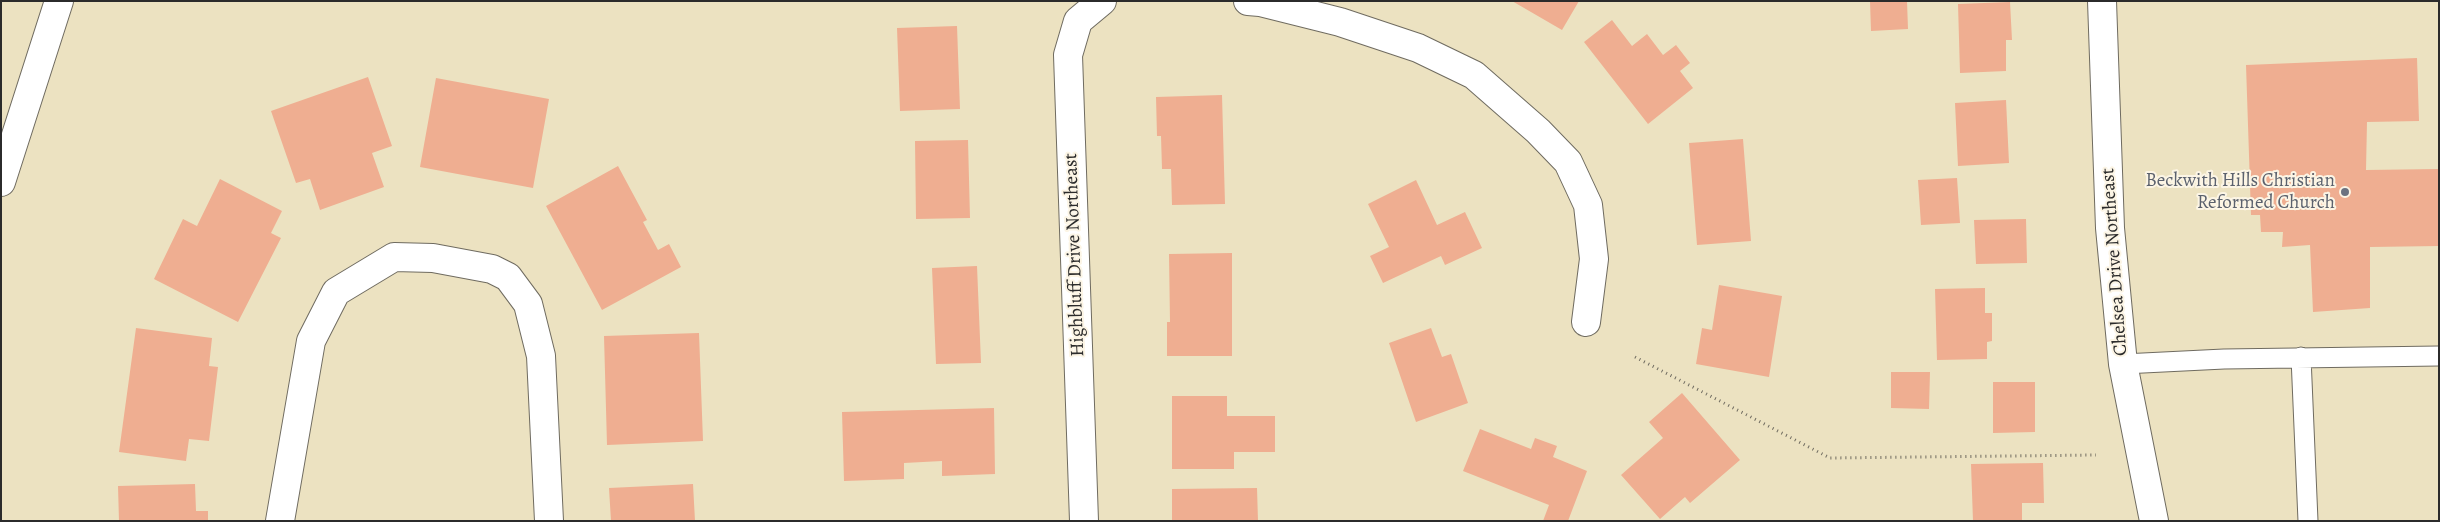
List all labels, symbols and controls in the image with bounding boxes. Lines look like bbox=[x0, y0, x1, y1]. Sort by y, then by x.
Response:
street label: Highbluff Drive Northeast bbox=[1060, 153, 1090, 357]
street label: Chelsea Drive Northeast bbox=[2097, 167, 2133, 357]
place label: Beckwith Hills Christian Reformed Church bbox=[2146, 170, 2335, 214]
marker: Beckwith Hills Christian Reformed Church bbox=[2339, 186, 2351, 198]

